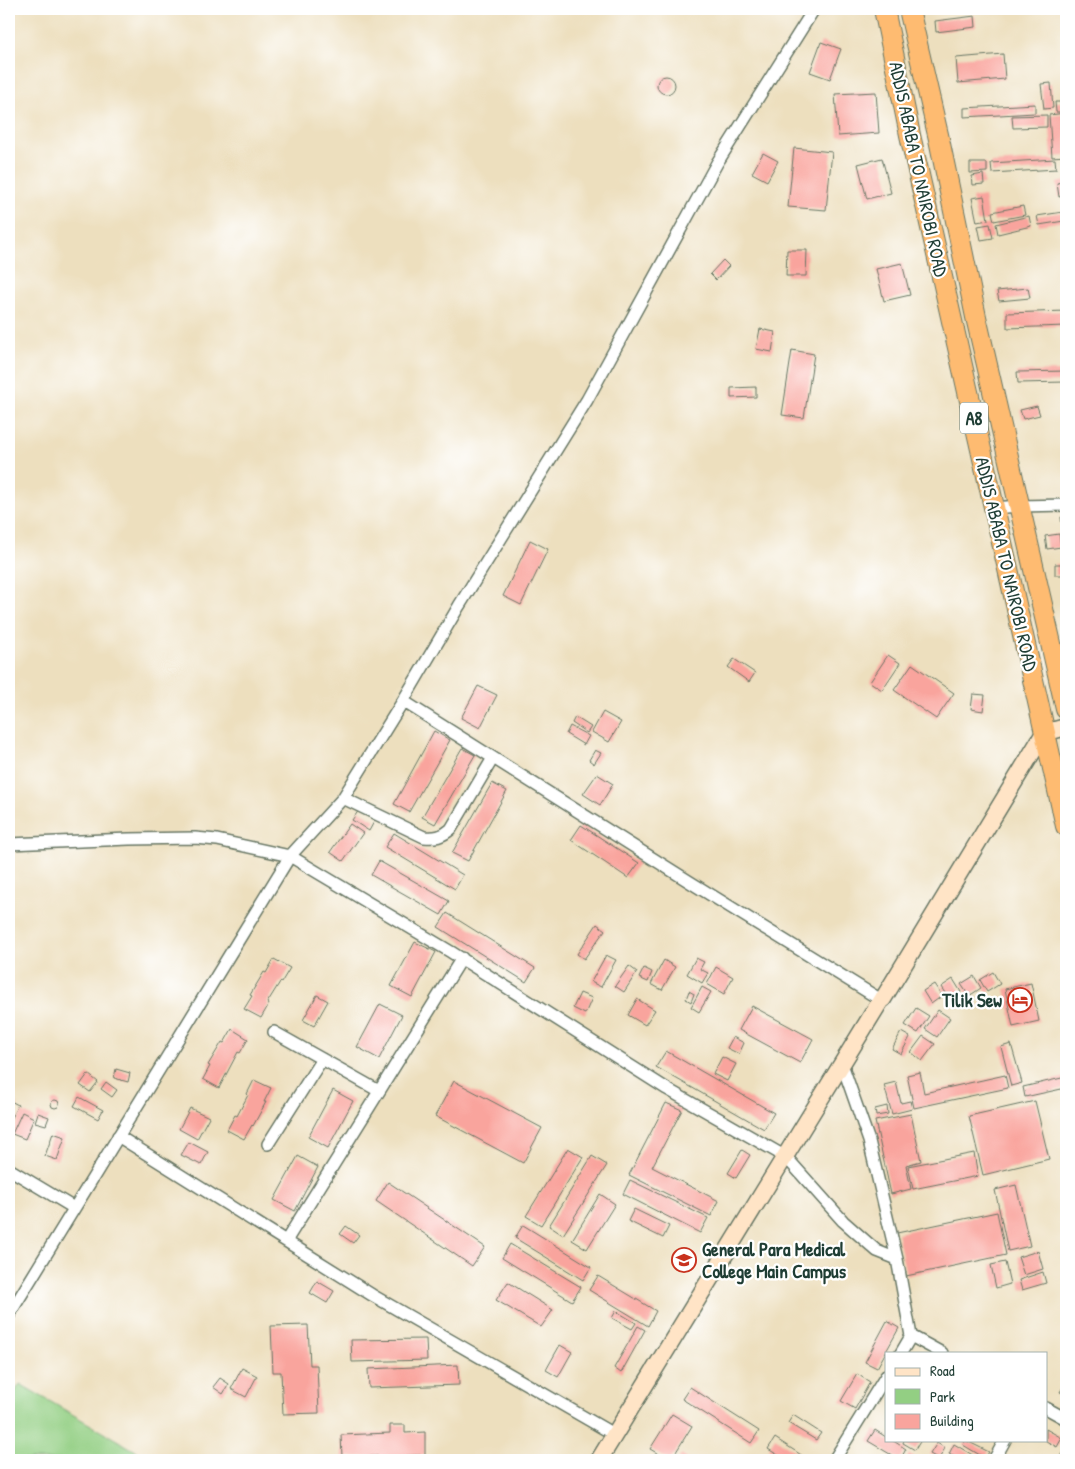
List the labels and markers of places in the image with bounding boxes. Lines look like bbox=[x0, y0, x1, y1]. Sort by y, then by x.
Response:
place label: Tilik Sew bbox=[941, 987, 1002, 1013]
hotel icon: Tilik Sew bbox=[1007, 987, 1033, 1013]
place label: General Para Medical College Main Campus bbox=[702, 1236, 847, 1285]
school or university icon: General Para Medical College Main Campus bbox=[671, 1247, 697, 1273]

